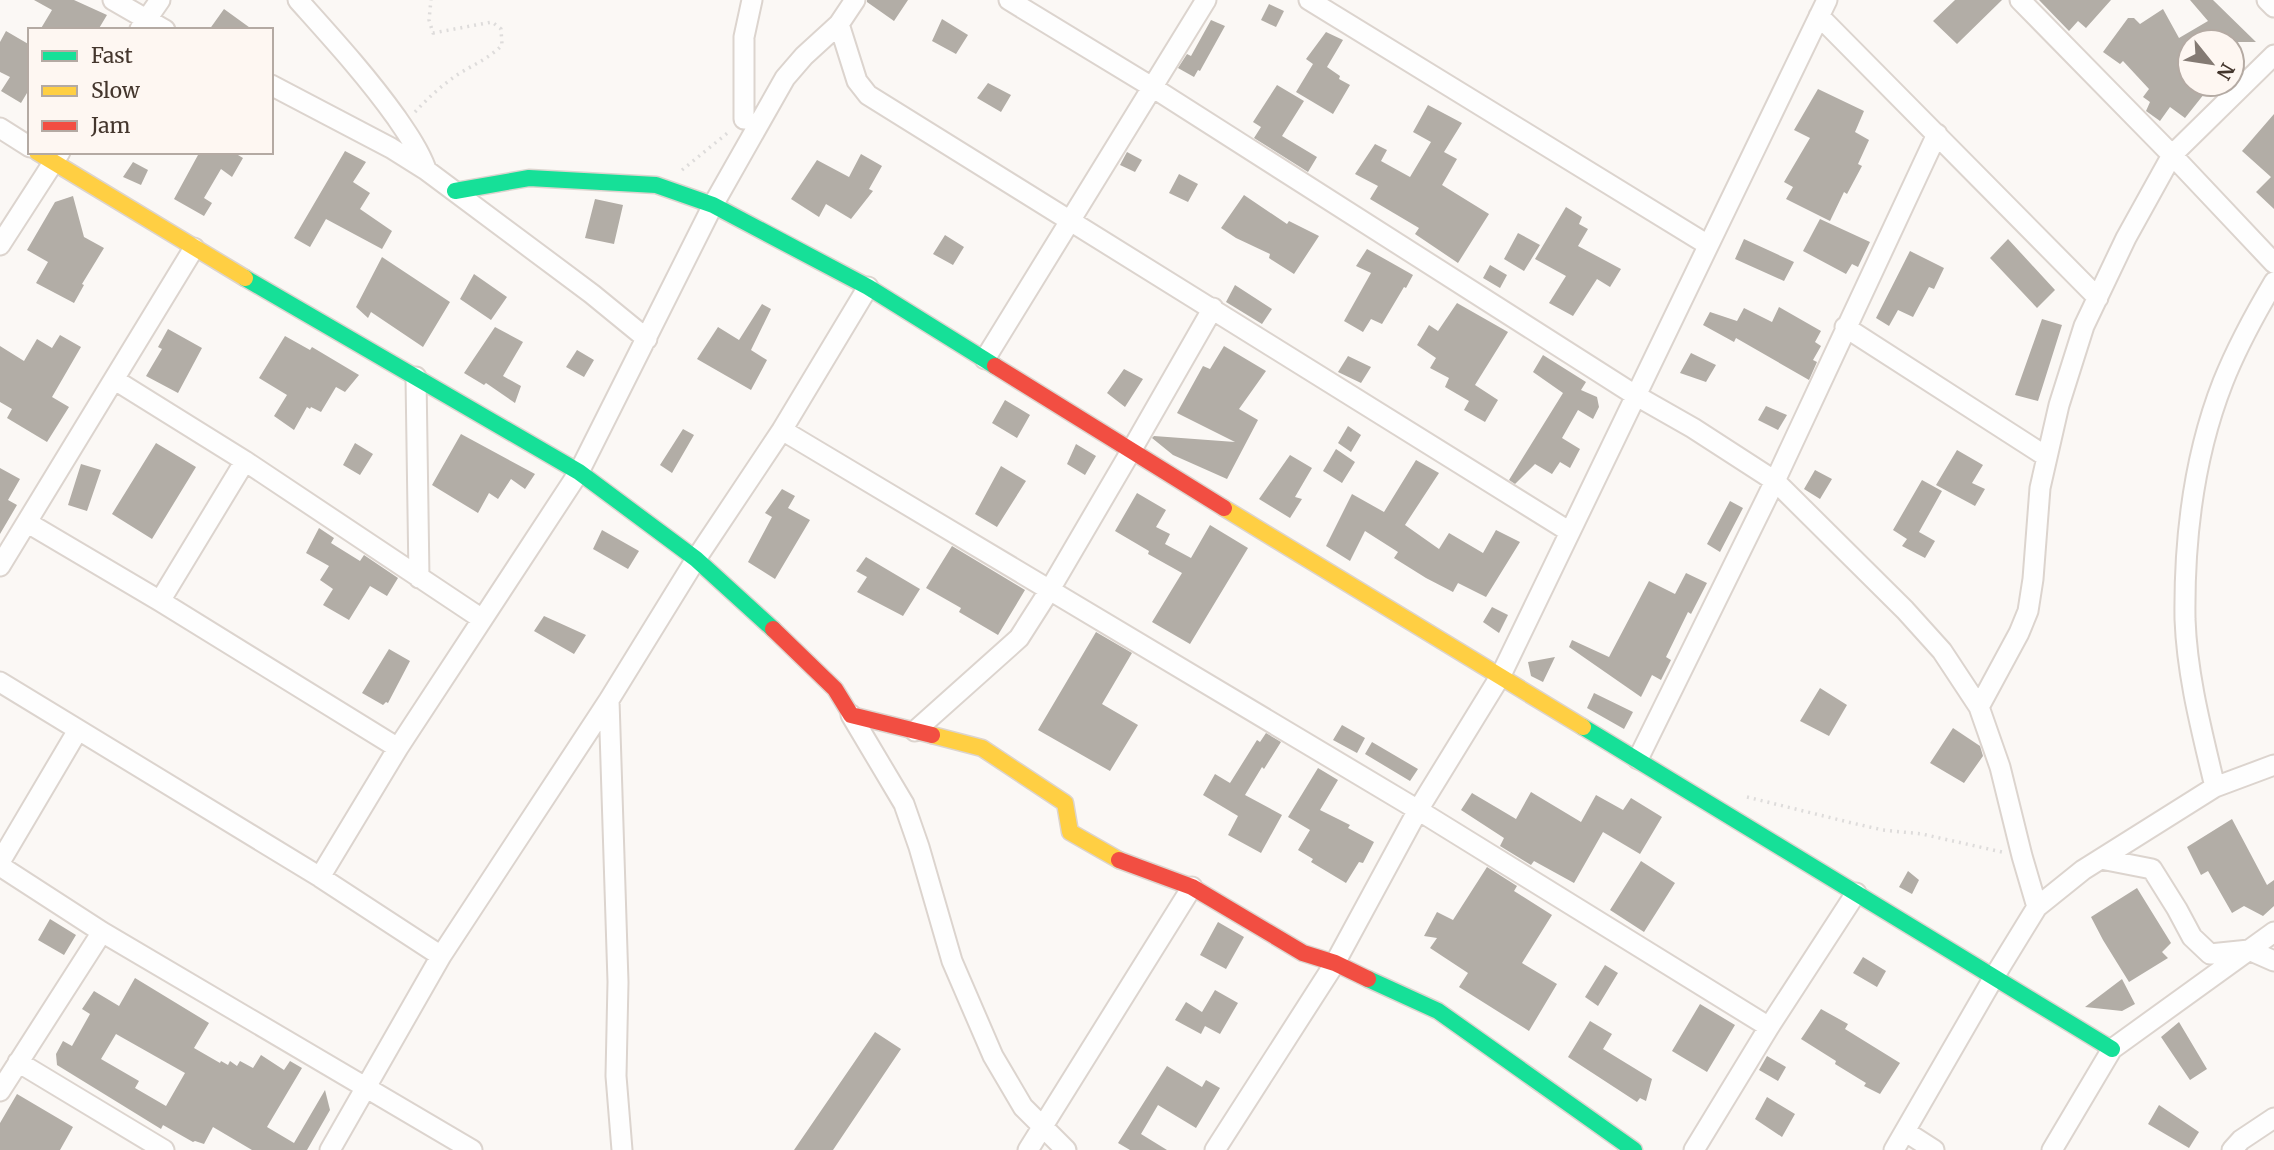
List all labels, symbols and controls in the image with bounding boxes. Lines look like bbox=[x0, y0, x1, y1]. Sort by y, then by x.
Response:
legend bbox=[28, 28, 273, 154]
north arrow bbox=[2176, 28, 2246, 98]
text: Fast bbox=[91, 42, 133, 69]
text: N bbox=[2212, 59, 2240, 84]
text: Slow bbox=[91, 77, 140, 104]
text: Jam bbox=[90, 112, 130, 139]

